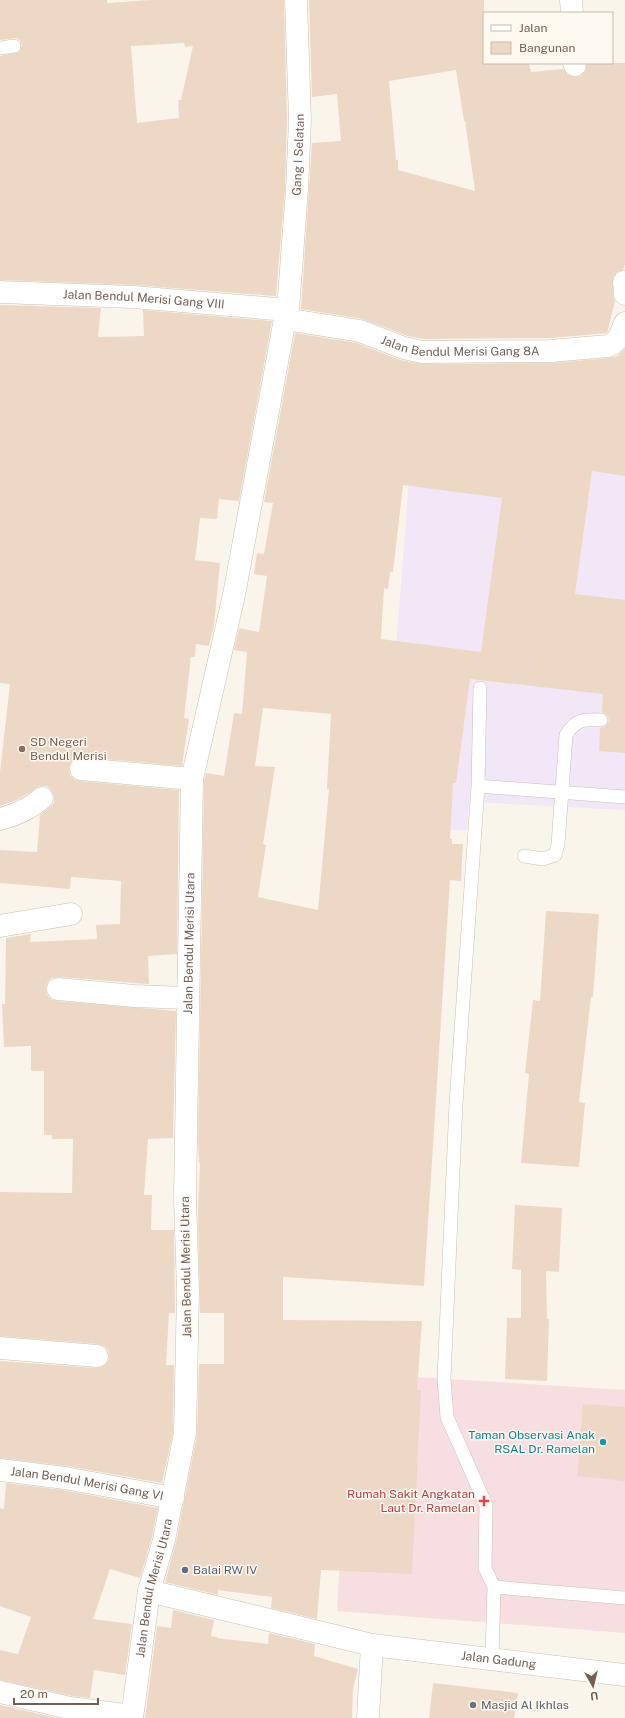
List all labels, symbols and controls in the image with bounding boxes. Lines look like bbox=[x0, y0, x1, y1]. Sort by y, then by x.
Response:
legend bbox=[483, 12, 613, 64]
text: Jalan bbox=[519, 21, 548, 35]
text: Bangunan bbox=[519, 41, 575, 55]
street label: Gang I Selatan bbox=[290, 113, 307, 196]
street label: Jalan Bendul Merisi Gang VIII bbox=[63, 287, 225, 312]
street label: Jalan Bendul Merisi Gang 8A bbox=[379, 333, 540, 359]
place label: SD Negeri Bendul Merisi bbox=[30, 735, 107, 763]
marker: SD Negeri Bendul Merisi bbox=[17, 744, 27, 754]
street label: Jalan Bendul Merisi Utara bbox=[181, 872, 197, 1015]
street label: Jalan Bendul Merisi Utara bbox=[178, 1196, 194, 1338]
place label: Taman Observasi Anak RSAL Dr. Ramelan bbox=[468, 1428, 595, 1456]
marker: Taman Observasi Anak RSAL Dr. Ramelan bbox=[598, 1437, 608, 1447]
street label: Jalan Bendul Merisi Gang VI bbox=[10, 1464, 165, 1503]
place label: Rumah Sakit Angkatan Laut Dr. Ramelan bbox=[347, 1487, 475, 1515]
marker: Rumah Sakit Angkatan Laut Dr. Ramelan bbox=[478, 1495, 490, 1507]
street label: Jalan Bendul Merisi Utara bbox=[133, 1517, 175, 1658]
place label: Balai RW IV bbox=[193, 1563, 257, 1577]
marker: Balai RW IV bbox=[180, 1565, 190, 1575]
street label: Jalan Gadung bbox=[460, 1649, 537, 1671]
north arrow bbox=[573, 1666, 613, 1706]
scale bar bbox=[14, 1680, 98, 1706]
text: 20 m bbox=[20, 1687, 48, 1701]
text: U bbox=[590, 1689, 599, 1702]
place label: Masjid Al Ikhlas bbox=[481, 1698, 569, 1712]
marker: Masjid Al Ikhlas bbox=[468, 1700, 478, 1710]

